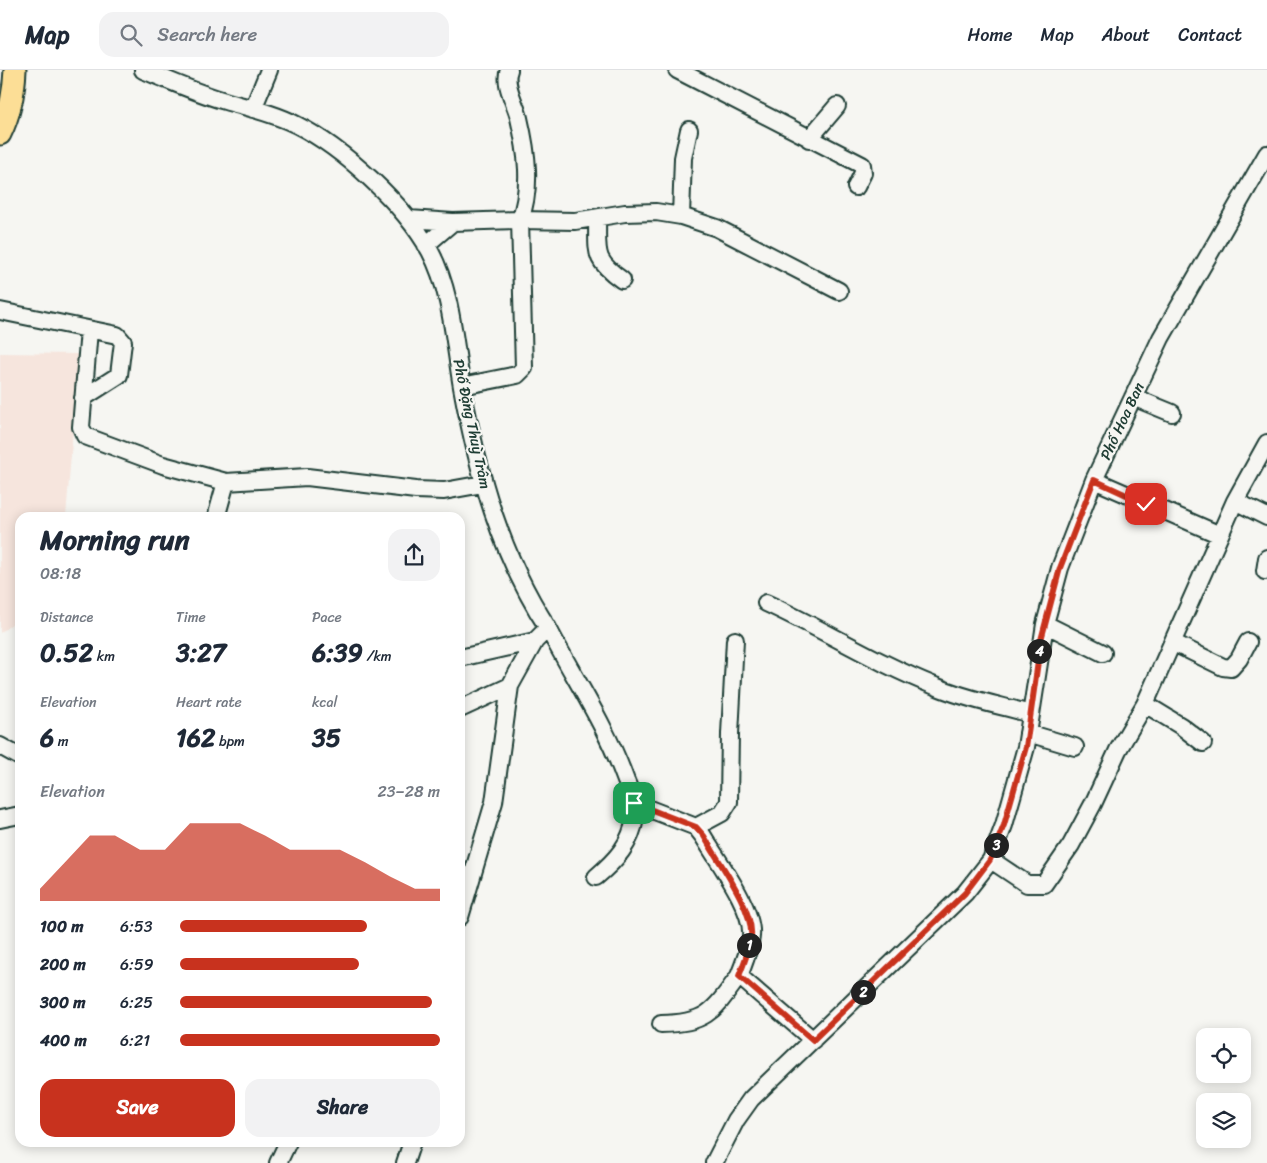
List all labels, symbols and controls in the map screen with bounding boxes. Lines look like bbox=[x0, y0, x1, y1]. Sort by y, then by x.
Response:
search box bbox=[99, 12, 449, 57]
text: Map bbox=[25, 14, 69, 56]
text: Search here bbox=[157, 18, 257, 51]
text: Home bbox=[968, 19, 1013, 51]
text: Map bbox=[1041, 19, 1074, 51]
text: About bbox=[1102, 19, 1150, 51]
text: Contact bbox=[1178, 19, 1242, 51]
icon: search bbox=[117, 21, 145, 49]
street label: Phố Đặng Thuỳ Trâm bbox=[446, 357, 498, 491]
street label: Phố Hoa Ban bbox=[1093, 378, 1151, 464]
pin bbox=[1125, 483, 1167, 525]
icon: check bbox=[1132, 490, 1160, 518]
text: Morning run bbox=[40, 515, 190, 564]
button: share bbox=[388, 529, 440, 581]
text: 08:18 bbox=[40, 559, 81, 588]
text: Distance bbox=[40, 605, 93, 630]
text: Time bbox=[176, 605, 206, 630]
text: Pace bbox=[312, 605, 342, 630]
text: 0.52 bbox=[40, 630, 93, 675]
text: 3:27 bbox=[176, 630, 226, 675]
text: 6:39 bbox=[312, 630, 363, 675]
pin: 4 bbox=[1026, 638, 1052, 664]
text: 4 bbox=[1035, 639, 1044, 664]
text: km bbox=[93, 644, 115, 669]
text: /km bbox=[363, 644, 392, 669]
text: Elevation bbox=[40, 690, 97, 715]
text: Heart rate bbox=[176, 690, 242, 715]
text: kcal bbox=[312, 690, 337, 715]
text: 6 bbox=[40, 715, 54, 760]
text: 162 bbox=[176, 715, 215, 760]
text: 35 bbox=[312, 715, 341, 760]
text: m bbox=[54, 729, 69, 754]
text: bpm bbox=[215, 729, 245, 754]
text: Elevation bbox=[40, 777, 105, 806]
text: 23–28 m bbox=[378, 777, 440, 806]
pin bbox=[613, 782, 655, 824]
icon: arrive bbox=[620, 789, 648, 817]
pin: 3 bbox=[984, 832, 1008, 858]
text: 3 bbox=[993, 833, 1000, 858]
text: 100 m bbox=[40, 912, 84, 941]
text: 6:53 bbox=[120, 912, 152, 941]
pin: 1 bbox=[736, 932, 762, 958]
text: 1 bbox=[746, 933, 753, 958]
text: 200 m bbox=[40, 950, 86, 979]
text: 6:59 bbox=[120, 950, 154, 979]
pin: 2 bbox=[850, 980, 876, 1004]
text: 2 bbox=[859, 980, 868, 1005]
text: 300 m bbox=[40, 988, 85, 1017]
text: 6:25 bbox=[120, 988, 153, 1017]
text: 400 m bbox=[40, 1026, 87, 1055]
text: 6:21 bbox=[120, 1026, 150, 1055]
map controls bbox=[1196, 1028, 1251, 1148]
button: locate bbox=[1196, 1028, 1251, 1083]
button: Save bbox=[40, 1079, 235, 1137]
button: Share bbox=[245, 1079, 440, 1137]
button: layers bbox=[1196, 1093, 1251, 1148]

